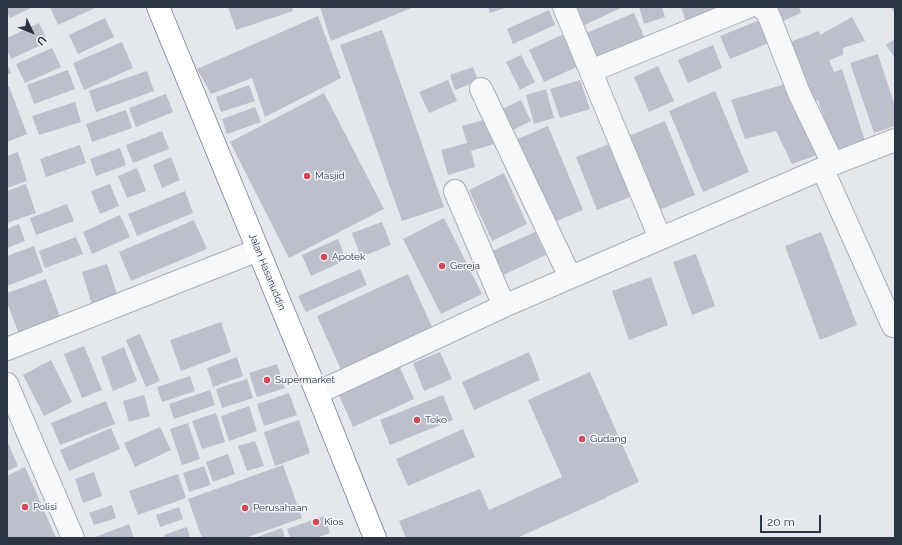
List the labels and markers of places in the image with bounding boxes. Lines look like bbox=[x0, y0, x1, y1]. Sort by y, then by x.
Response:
place label: Masjid bbox=[315, 170, 345, 182]
marker: Masjid bbox=[302, 171, 312, 181]
place label: Apotek bbox=[332, 251, 365, 263]
marker: Apotek bbox=[319, 252, 329, 262]
place label: Gereja bbox=[450, 260, 480, 272]
marker: Gereja bbox=[437, 261, 447, 271]
place label: Supermarket bbox=[275, 374, 335, 386]
marker: Supermarket bbox=[262, 375, 272, 385]
place label: Toko bbox=[425, 414, 447, 426]
marker: Toko bbox=[412, 415, 422, 425]
place label: Gudang bbox=[590, 433, 627, 445]
marker: Gudang bbox=[577, 434, 587, 444]
place label: Polisi bbox=[33, 501, 57, 513]
marker: Polisi bbox=[20, 502, 30, 512]
place label: Perusahaan bbox=[253, 502, 307, 514]
marker: Perusahaan bbox=[240, 503, 250, 513]
place label: Kios bbox=[324, 516, 343, 528]
marker: Kios bbox=[311, 517, 321, 527]

